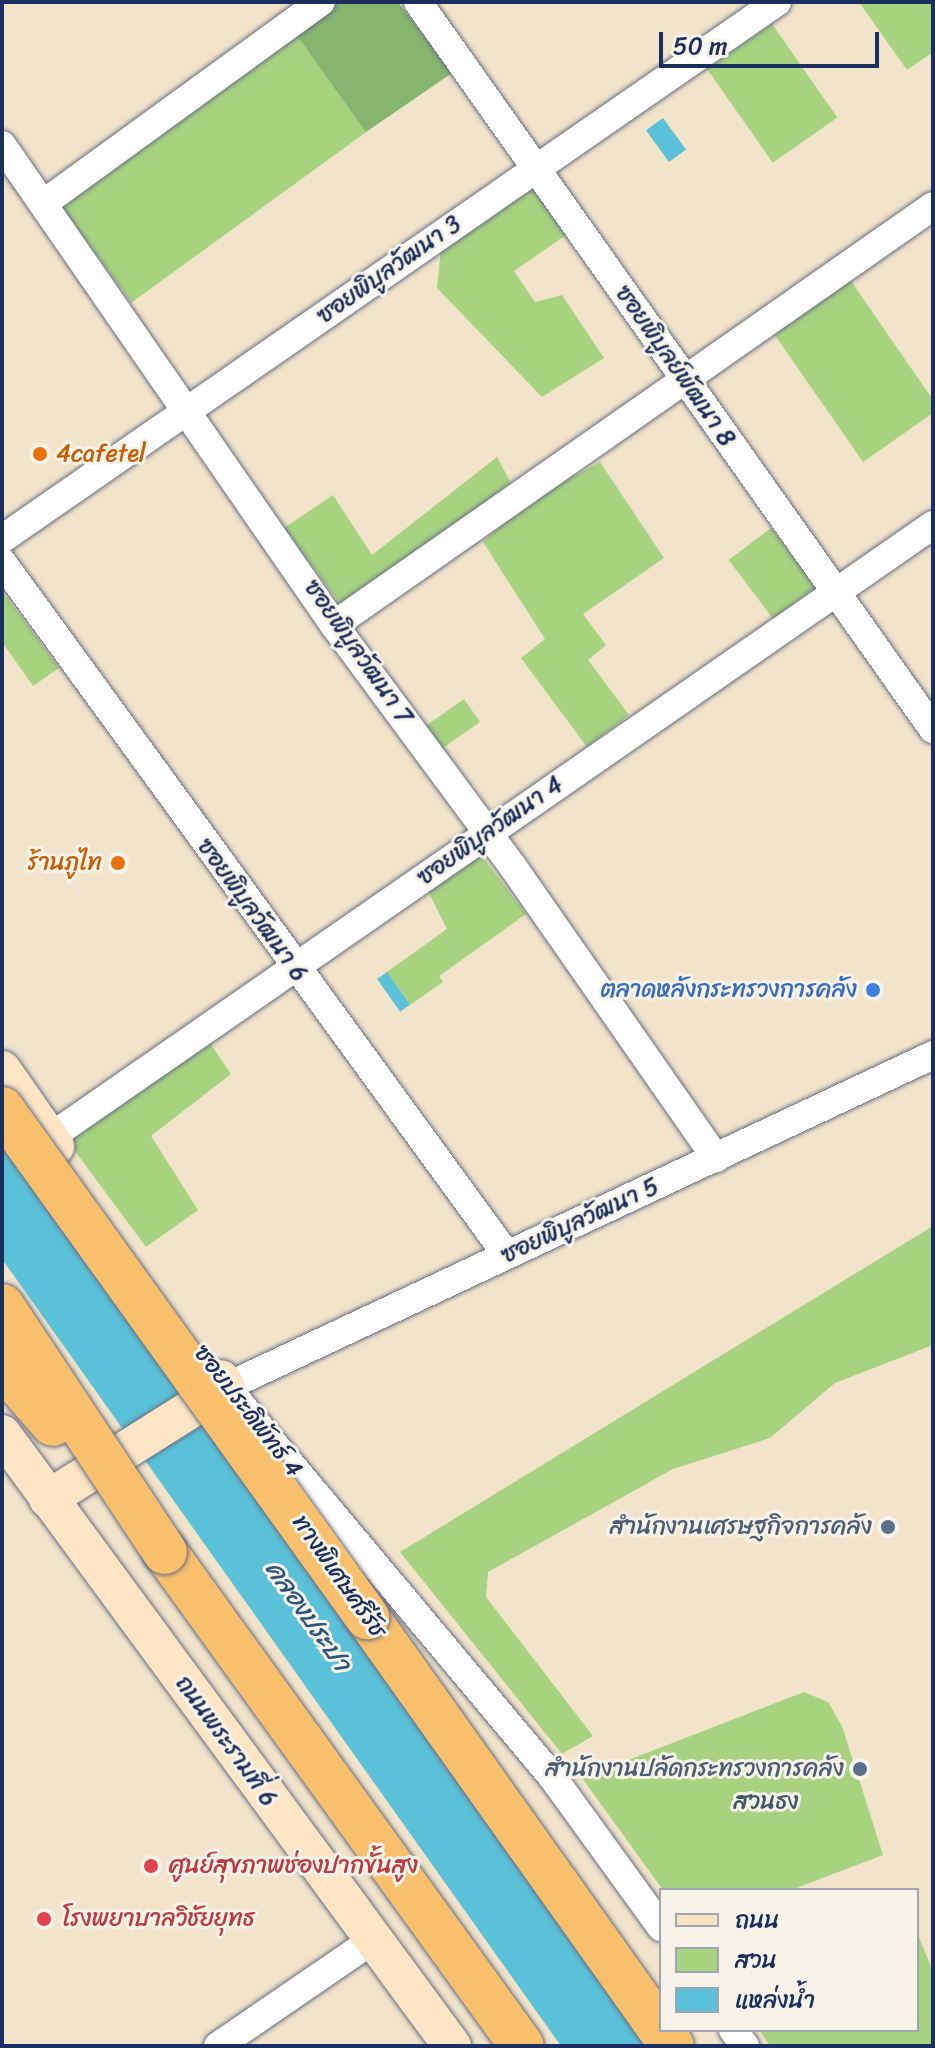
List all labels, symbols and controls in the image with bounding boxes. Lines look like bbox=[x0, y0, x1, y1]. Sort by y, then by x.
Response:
scale bar bbox=[663, 16, 883, 66]
text: 50 m bbox=[673, 25, 728, 67]
street label: ซอยพิบูลวัฒนา 3 bbox=[311, 210, 467, 330]
street label: ซอยพิบูลย์พัฒนา 8 bbox=[609, 280, 741, 452]
place label: 4cafetel bbox=[56, 440, 146, 468]
marker: 4cafetel bbox=[31, 445, 49, 463]
street label: ซอยพิบูลวัฒนา 7 bbox=[298, 574, 418, 730]
street label: ซอยพิบูลวัฒนา 4 bbox=[412, 770, 568, 892]
street label: ซอยพิบูลวัฒนา 6 bbox=[191, 833, 313, 987]
place label: ร้านภูไท bbox=[27, 849, 102, 877]
marker: ร้านภูไท bbox=[109, 854, 127, 872]
place label: ตลาดหลังกระทรวงการคลัง bbox=[600, 976, 857, 1004]
marker: ตลาดหลังกระทรวงการคลัง bbox=[864, 981, 882, 999]
street label: ซอยพิบูลวัฒนา 5 bbox=[497, 1172, 663, 1270]
street label: ซอยประดิพัทธ์ 4 bbox=[188, 1339, 308, 1483]
street label: ทางพิเศษศรีรัช bbox=[286, 1509, 392, 1643]
place label: สำนักงานเศรษฐกิจการคลัง bbox=[610, 1513, 872, 1541]
marker: สำนักงานเศรษฐกิจการคลัง bbox=[879, 1518, 897, 1536]
water label: คลองประปา bbox=[259, 1555, 357, 1677]
street label: ถนนพระรามที่ 6 bbox=[169, 1670, 283, 1812]
place label: สำนักงานปลัดกระทรวงการคลัง bbox=[545, 1755, 844, 1783]
marker: สำนักงานปลัดกระทรวงการคลัง bbox=[851, 1760, 869, 1778]
park label: สวนธง bbox=[733, 1788, 799, 1816]
place label: ศูนย์สุขภาพช่องปากขั้นสูง bbox=[169, 1852, 418, 1880]
marker: ศูนย์สุขภาพช่องปากขั้นสูง bbox=[140, 1855, 162, 1877]
legend bbox=[659, 1888, 919, 2032]
text: ถนน bbox=[735, 1899, 780, 1941]
place label: โรงพยาบาลวิชัยยุทธ bbox=[62, 1905, 255, 1933]
marker: โรงพยาบาลวิชัยยุทธ bbox=[33, 1908, 55, 1930]
text: สวน bbox=[735, 1939, 777, 1981]
text: แหล่งน้ำ bbox=[735, 1979, 815, 2021]

